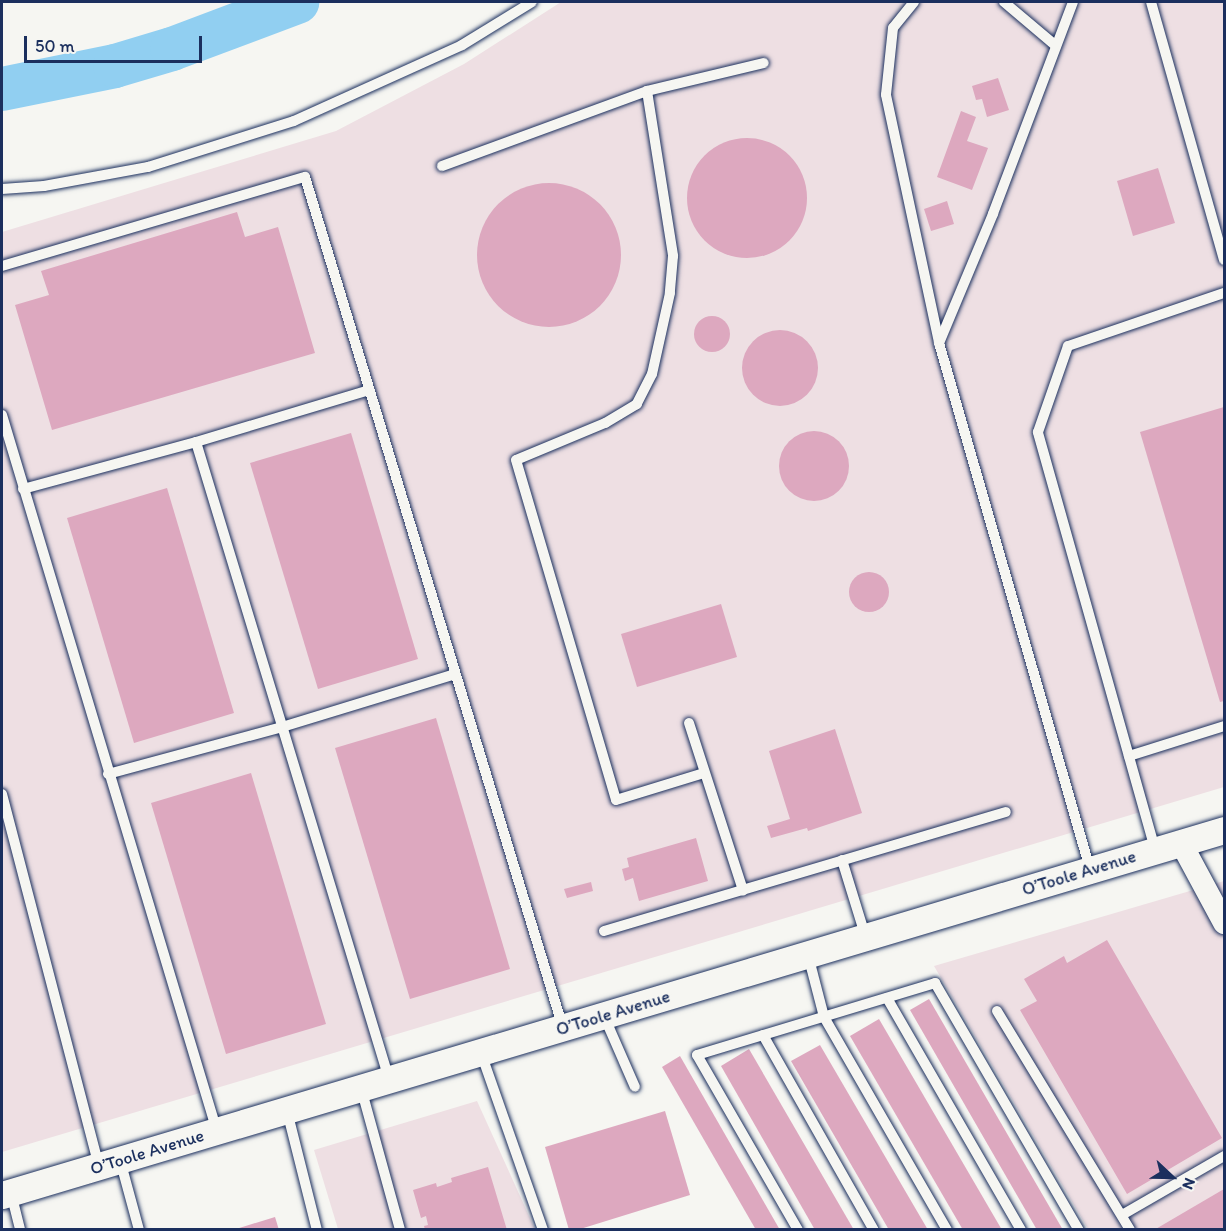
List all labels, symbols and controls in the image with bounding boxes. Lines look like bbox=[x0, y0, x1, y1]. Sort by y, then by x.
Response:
scale bar bbox=[27, 24, 206, 62]
text: 50 m bbox=[35, 35, 75, 57]
street label: O’Toole Avenue bbox=[1020, 846, 1138, 900]
street label: O’Toole Avenue bbox=[554, 986, 672, 1040]
street label: O’Toole Avenue bbox=[88, 1125, 206, 1179]
north arrow bbox=[1142, 1147, 1202, 1207]
text: N bbox=[1178, 1175, 1200, 1193]

